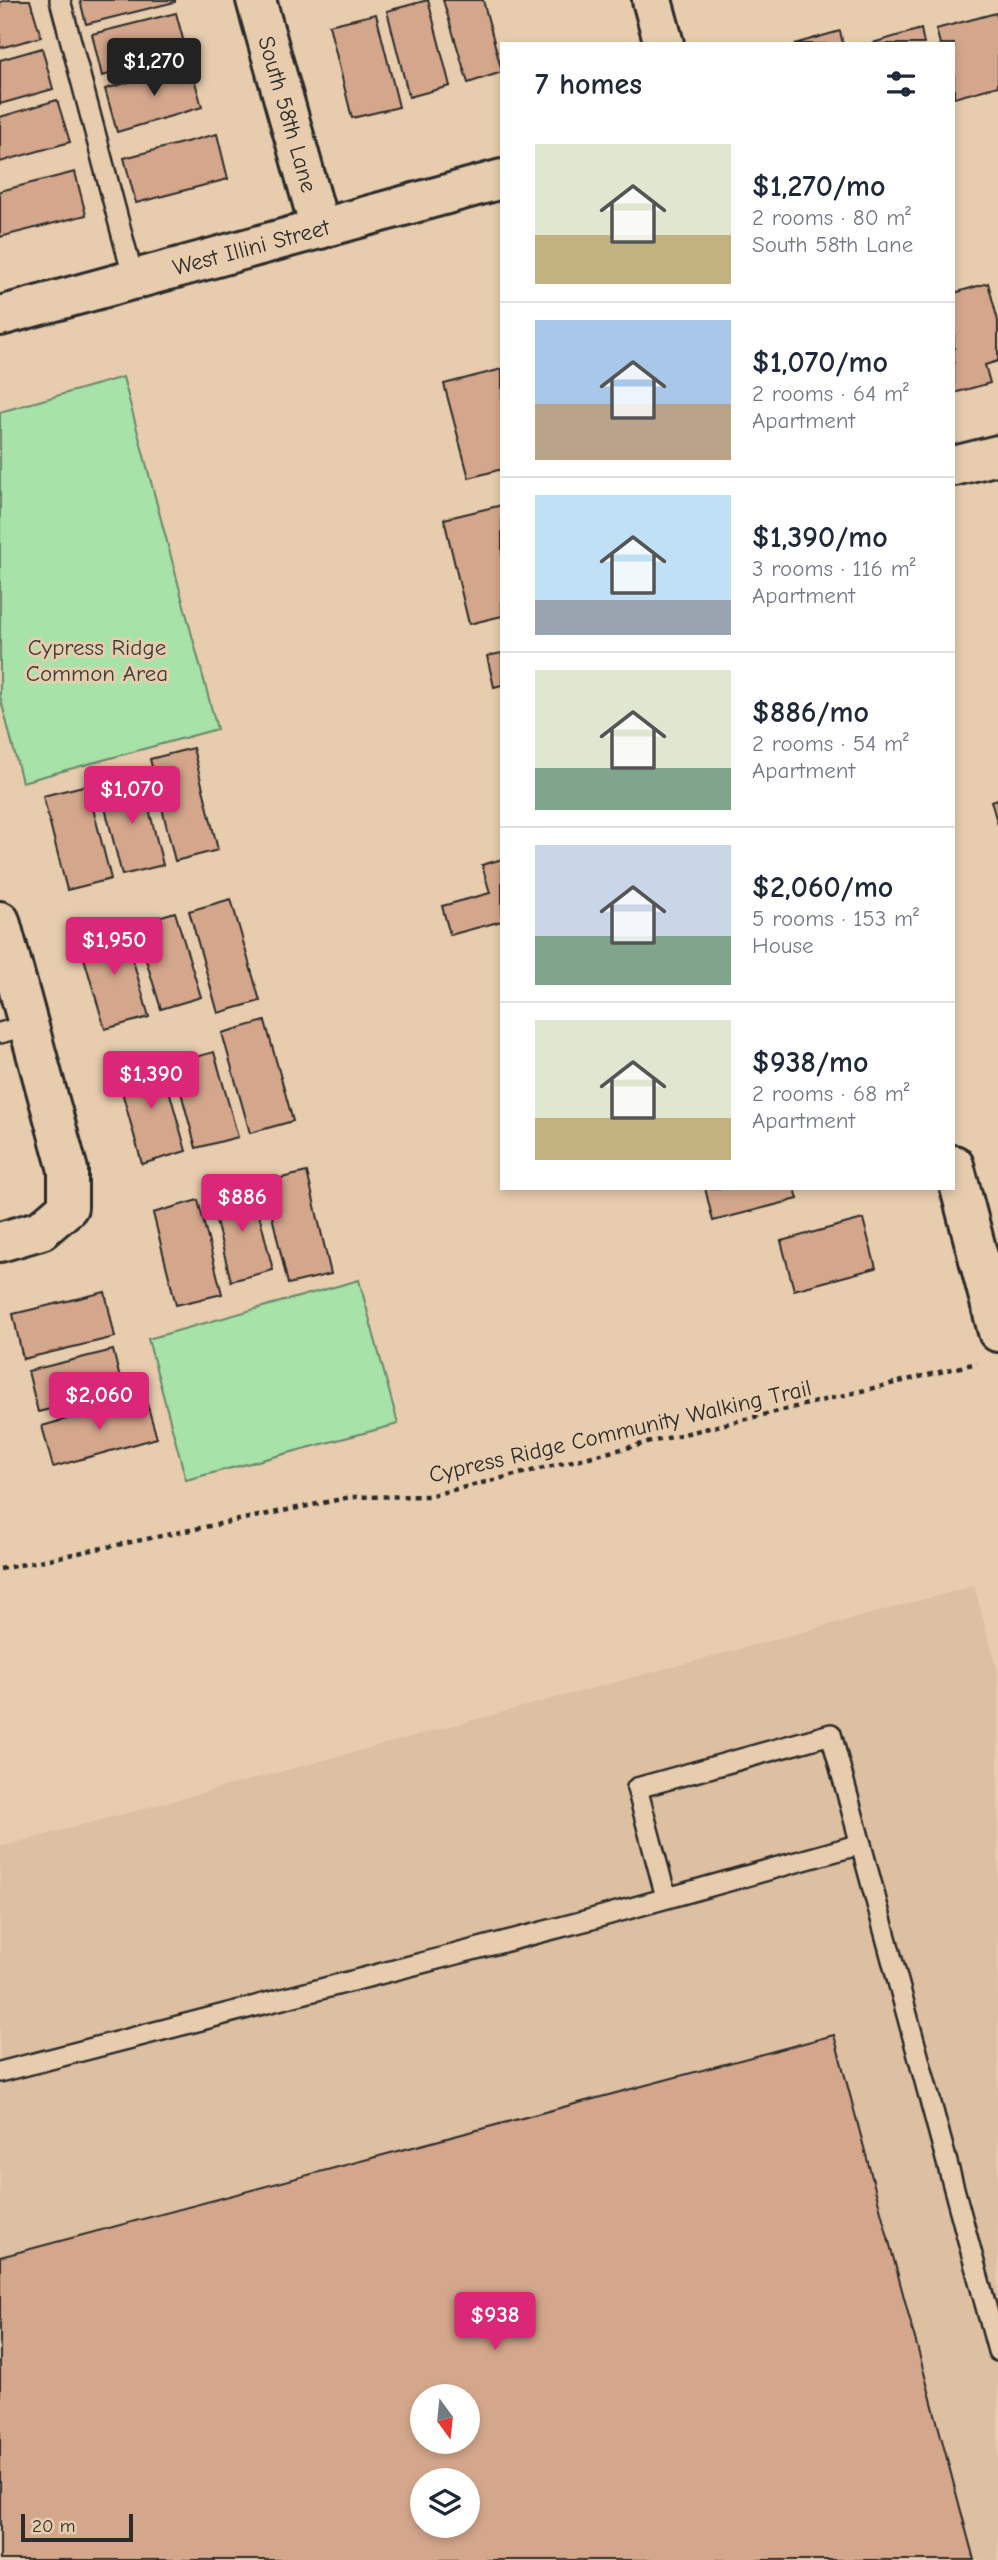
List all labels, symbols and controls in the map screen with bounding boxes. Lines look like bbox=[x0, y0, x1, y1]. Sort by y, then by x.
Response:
street label: South 58th Lane bbox=[252, 33, 323, 195]
pin: $1,270 bbox=[97, 38, 211, 98]
text: $1,270 bbox=[123, 47, 185, 74]
icon: filters bbox=[882, 65, 920, 103]
text: 7 homes bbox=[535, 67, 642, 102]
text: $1,270/mo bbox=[752, 169, 885, 204]
icon: home bbox=[591, 172, 675, 256]
text: 2 rooms · 80 m² bbox=[752, 204, 911, 231]
street label: West Illini Street bbox=[170, 213, 334, 281]
text: South 58th Lane bbox=[752, 231, 913, 258]
text: $1,070/mo bbox=[752, 345, 888, 380]
icon: home bbox=[591, 348, 675, 432]
text: 2 rooms · 64 m² bbox=[752, 380, 909, 407]
text: Apartment bbox=[752, 407, 855, 434]
text: $1,390/mo bbox=[752, 520, 888, 555]
icon: home bbox=[591, 523, 675, 607]
text: 3 rooms · 116 m² bbox=[752, 555, 916, 582]
text: Apartment bbox=[752, 582, 855, 609]
park label: Cypress Ridge Common Area bbox=[26, 634, 168, 687]
text: $886/mo bbox=[752, 695, 869, 730]
icon: home bbox=[591, 698, 675, 782]
text: 2 rooms · 54 m² bbox=[752, 730, 909, 757]
text: Apartment bbox=[752, 757, 855, 784]
pin: $1,070 bbox=[75, 766, 189, 826]
text: $1,070 bbox=[100, 775, 164, 802]
text: $2,060/mo bbox=[752, 870, 893, 905]
icon: home bbox=[591, 873, 675, 957]
text: 5 rooms · 153 m² bbox=[752, 905, 919, 932]
pin: $1,950 bbox=[57, 918, 171, 977]
text: $1,950 bbox=[82, 926, 146, 953]
text: House bbox=[752, 932, 814, 959]
text: $938/mo bbox=[752, 1045, 868, 1080]
icon: home bbox=[591, 1048, 675, 1132]
pin: $1,390 bbox=[94, 1052, 208, 1111]
text: $1,390 bbox=[119, 1060, 183, 1087]
text: 2 rooms · 68 m² bbox=[752, 1080, 910, 1107]
text: Apartment bbox=[752, 1107, 855, 1134]
pin: $886 bbox=[201, 1174, 283, 1234]
text: $886 bbox=[217, 1183, 267, 1210]
pin: $2,060 bbox=[42, 1372, 156, 1432]
street label: Cypress Ridge Community Walking Trail bbox=[426, 1374, 814, 1489]
text: $2,060 bbox=[65, 1381, 133, 1408]
pin: $938 bbox=[454, 2292, 536, 2352]
text: $938 bbox=[471, 2301, 520, 2328]
north arrow bbox=[410, 2384, 480, 2454]
map controls bbox=[410, 2384, 480, 2538]
button: layers bbox=[410, 2468, 480, 2538]
scale bar bbox=[21, 2511, 133, 2543]
text: 20 m bbox=[32, 2515, 76, 2537]

